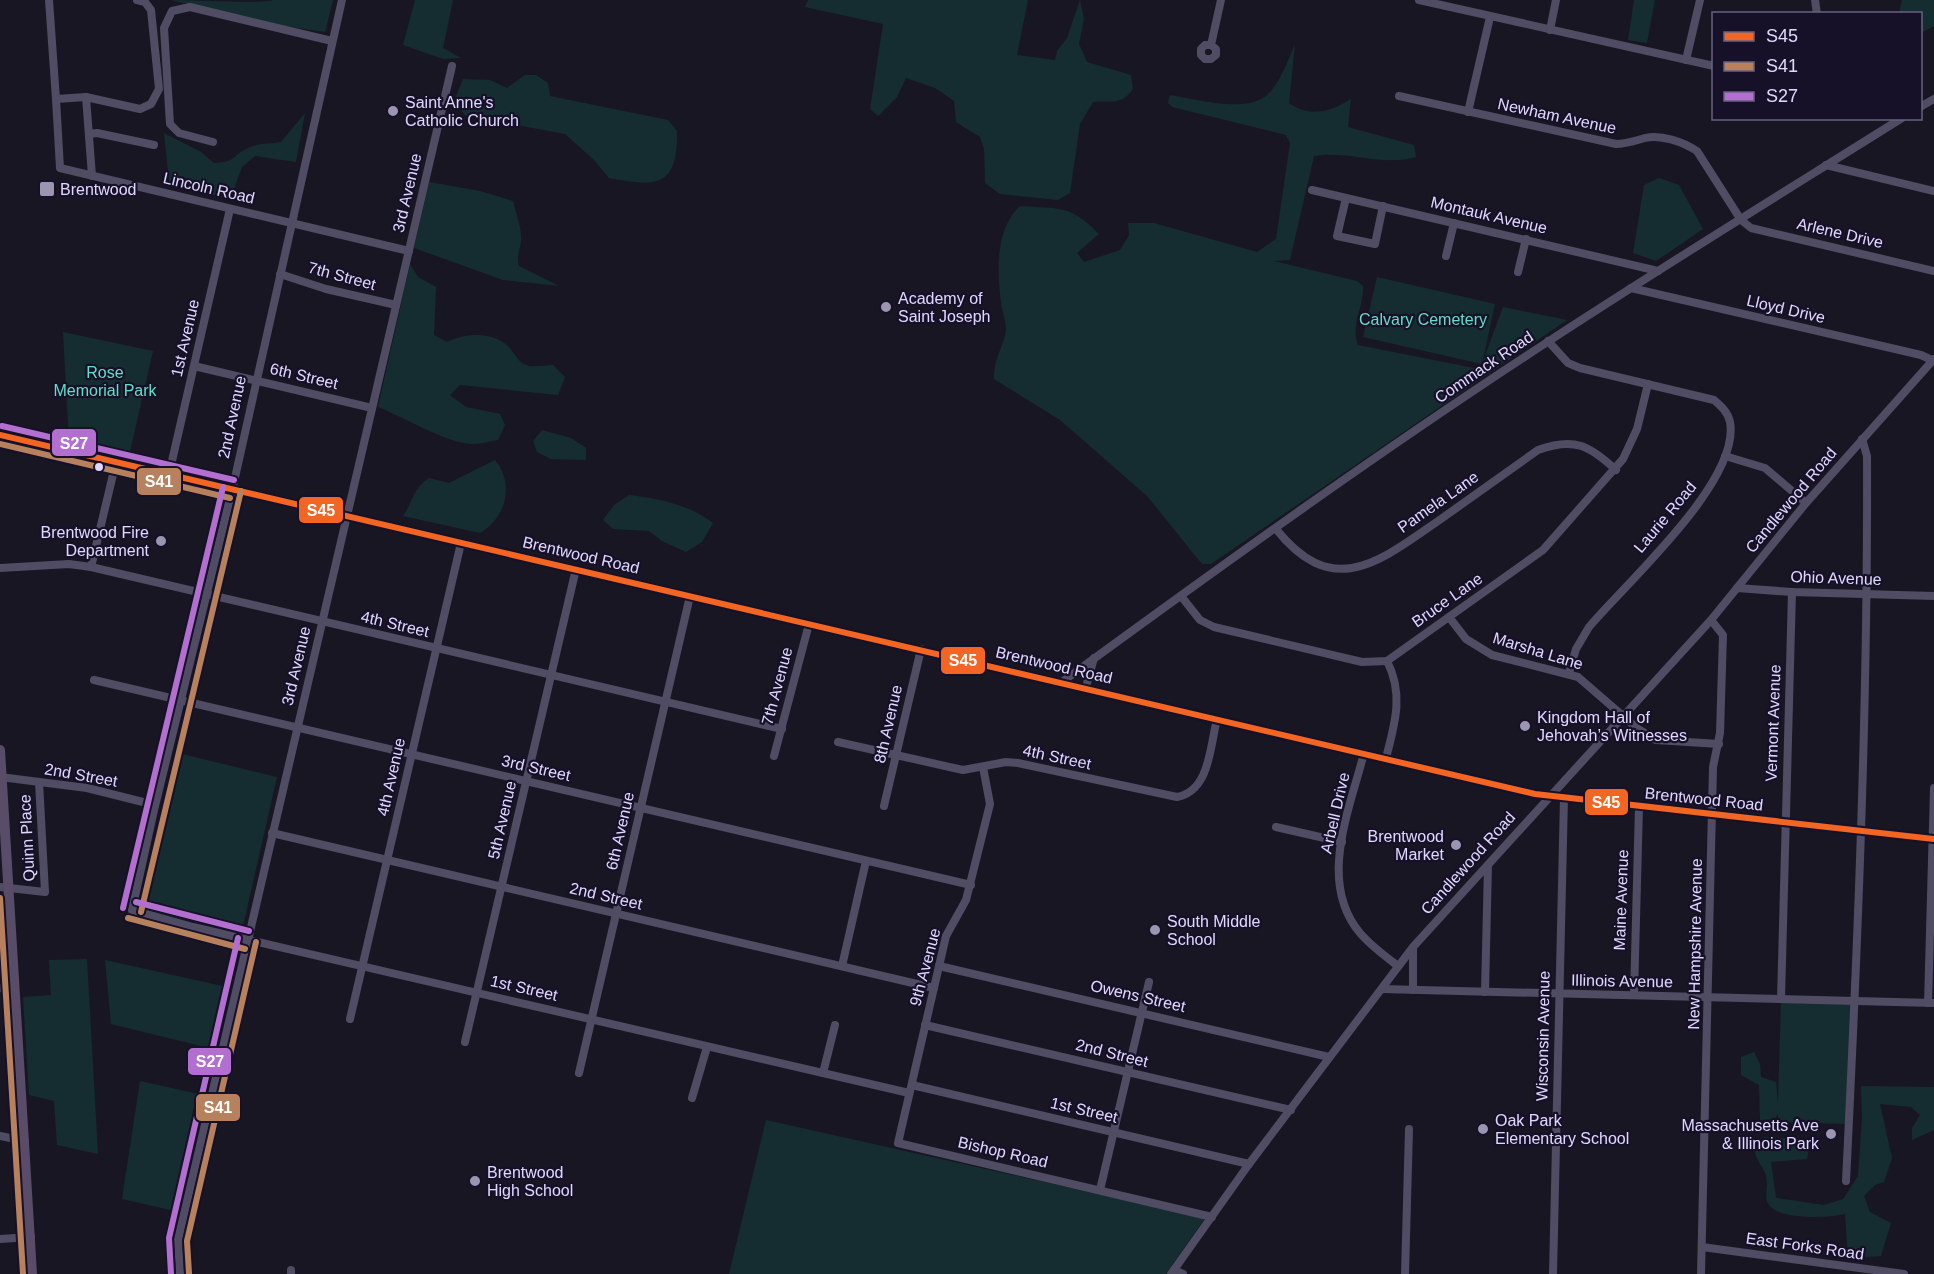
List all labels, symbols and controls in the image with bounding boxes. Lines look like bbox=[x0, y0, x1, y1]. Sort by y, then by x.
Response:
legend bbox=[1712, 12, 1922, 120]
text: S45 bbox=[1766, 26, 1798, 46]
text: S41 bbox=[1766, 56, 1798, 76]
text: S27 bbox=[1766, 86, 1798, 106]
place label: Saint Anne's Catholic Church bbox=[405, 94, 519, 129]
street label: Newham Avenue bbox=[1496, 95, 1618, 137]
marker: Saint Anne's Catholic Church bbox=[386, 104, 400, 118]
street label: 3rd Avenue bbox=[390, 152, 424, 234]
street label: Lincoln Road bbox=[162, 169, 256, 207]
marker: Brentwood bbox=[38, 180, 56, 198]
place label: Brentwood bbox=[60, 181, 137, 198]
street label: Montauk Avenue bbox=[1429, 193, 1549, 237]
street label: Arlene Drive bbox=[1795, 215, 1885, 251]
street label: 7th Street bbox=[306, 259, 378, 293]
place label: Academy of Saint Joseph bbox=[898, 290, 991, 325]
street label: Lloyd Drive bbox=[1745, 292, 1827, 326]
street label: 1st Avenue bbox=[168, 298, 202, 378]
marker: Academy of Saint Joseph bbox=[879, 300, 893, 314]
park label: Calvary Cemetery bbox=[1359, 311, 1487, 328]
street label: Commack Road bbox=[1432, 328, 1536, 406]
street label: 6th Street bbox=[268, 360, 340, 392]
park label: Rose Memorial Park bbox=[53, 364, 158, 399]
street label: 2nd Avenue bbox=[215, 374, 249, 460]
line badge: S27 bbox=[51, 428, 97, 457]
text: S27 bbox=[60, 435, 88, 452]
street label: Candlewood Road bbox=[1742, 444, 1840, 556]
unlabelled marker bbox=[93, 461, 105, 473]
line badge: S41 bbox=[136, 467, 182, 496]
street label: Pamela Lane bbox=[1395, 468, 1482, 536]
text: S41 bbox=[145, 473, 173, 490]
street label: Laurie Road bbox=[1630, 478, 1700, 556]
line badge: S45 bbox=[298, 496, 344, 524]
text: S45 bbox=[307, 502, 335, 519]
place label: Brentwood Fire Department bbox=[41, 524, 150, 559]
street label: Brentwood Road bbox=[521, 533, 641, 577]
marker: Brentwood Fire Department bbox=[154, 534, 168, 548]
street label: Ohio Avenue bbox=[1790, 568, 1882, 588]
street label: Bruce Lane bbox=[1409, 570, 1485, 630]
street label: 4th Street bbox=[359, 608, 431, 640]
street label: 3rd Avenue bbox=[279, 625, 313, 707]
street label: Marsha Lane bbox=[1491, 629, 1585, 673]
street label: Brentwood Road bbox=[994, 643, 1114, 687]
street label: 7th Avenue bbox=[758, 645, 796, 727]
line badge: S45 bbox=[940, 646, 986, 675]
text: S45 bbox=[949, 652, 977, 669]
street label: Vermont Avenue bbox=[1762, 664, 1784, 782]
street label: 8th Avenue bbox=[871, 683, 905, 765]
place label: Kingdom Hall of Jehovah’s Witnesses bbox=[1537, 709, 1687, 744]
marker: Kingdom Hall of Jehovah’s Witnesses bbox=[1518, 719, 1532, 733]
street label: 4th Avenue bbox=[374, 736, 408, 818]
street label: 4th Street bbox=[1021, 741, 1093, 773]
street label: 3rd Street bbox=[500, 752, 573, 784]
street label: 2nd Street bbox=[43, 760, 119, 790]
street label: Arbell Drive bbox=[1317, 771, 1353, 855]
street label: 5th Avenue bbox=[485, 779, 519, 861]
street label: Brentwood Road bbox=[1644, 784, 1764, 814]
line badge: S45 bbox=[1584, 788, 1629, 816]
street label: 6th Avenue bbox=[603, 790, 637, 872]
street label: Quinn Place bbox=[16, 794, 38, 882]
text: S45 bbox=[1592, 794, 1620, 811]
street label: Candlewood Road bbox=[1418, 808, 1518, 918]
place label: Brentwood Market bbox=[1368, 828, 1445, 863]
marker: Brentwood Market bbox=[1449, 838, 1463, 852]
street label: Maine Avenue bbox=[1611, 849, 1631, 951]
street label: New Hampshire Avenue bbox=[1685, 858, 1705, 1030]
street label: 2nd Street bbox=[568, 879, 644, 913]
place label: South Middle School bbox=[1167, 913, 1260, 948]
marker: South Middle School bbox=[1148, 923, 1162, 937]
street label: 9th Avenue bbox=[906, 926, 944, 1008]
street label: Wisconsin Avenue bbox=[1533, 971, 1553, 1101]
street label: 1st Street bbox=[489, 972, 560, 1004]
street label: Illinois Avenue bbox=[1571, 972, 1673, 990]
street label: Owens Street bbox=[1089, 977, 1188, 1015]
street label: 2nd Street bbox=[1074, 1036, 1150, 1070]
line badge: S27 bbox=[187, 1047, 232, 1076]
text: S27 bbox=[196, 1053, 224, 1070]
line badge: S41 bbox=[195, 1093, 241, 1122]
street label: 1st Street bbox=[1049, 1094, 1120, 1126]
text: S41 bbox=[204, 1099, 232, 1116]
place label: Oak Park Elementary School bbox=[1495, 1112, 1629, 1147]
place label: Massachusetts Ave & Illinois Park bbox=[1681, 1117, 1820, 1152]
marker: Oak Park Elementary School bbox=[1476, 1122, 1490, 1136]
marker: Massachusetts Ave & Illinois Park bbox=[1824, 1127, 1838, 1141]
street label: Bishop Road bbox=[956, 1133, 1050, 1171]
place label: Brentwood High School bbox=[487, 1164, 573, 1199]
marker: Brentwood High School bbox=[468, 1174, 482, 1188]
street label: East Forks Road bbox=[1745, 1229, 1865, 1263]

